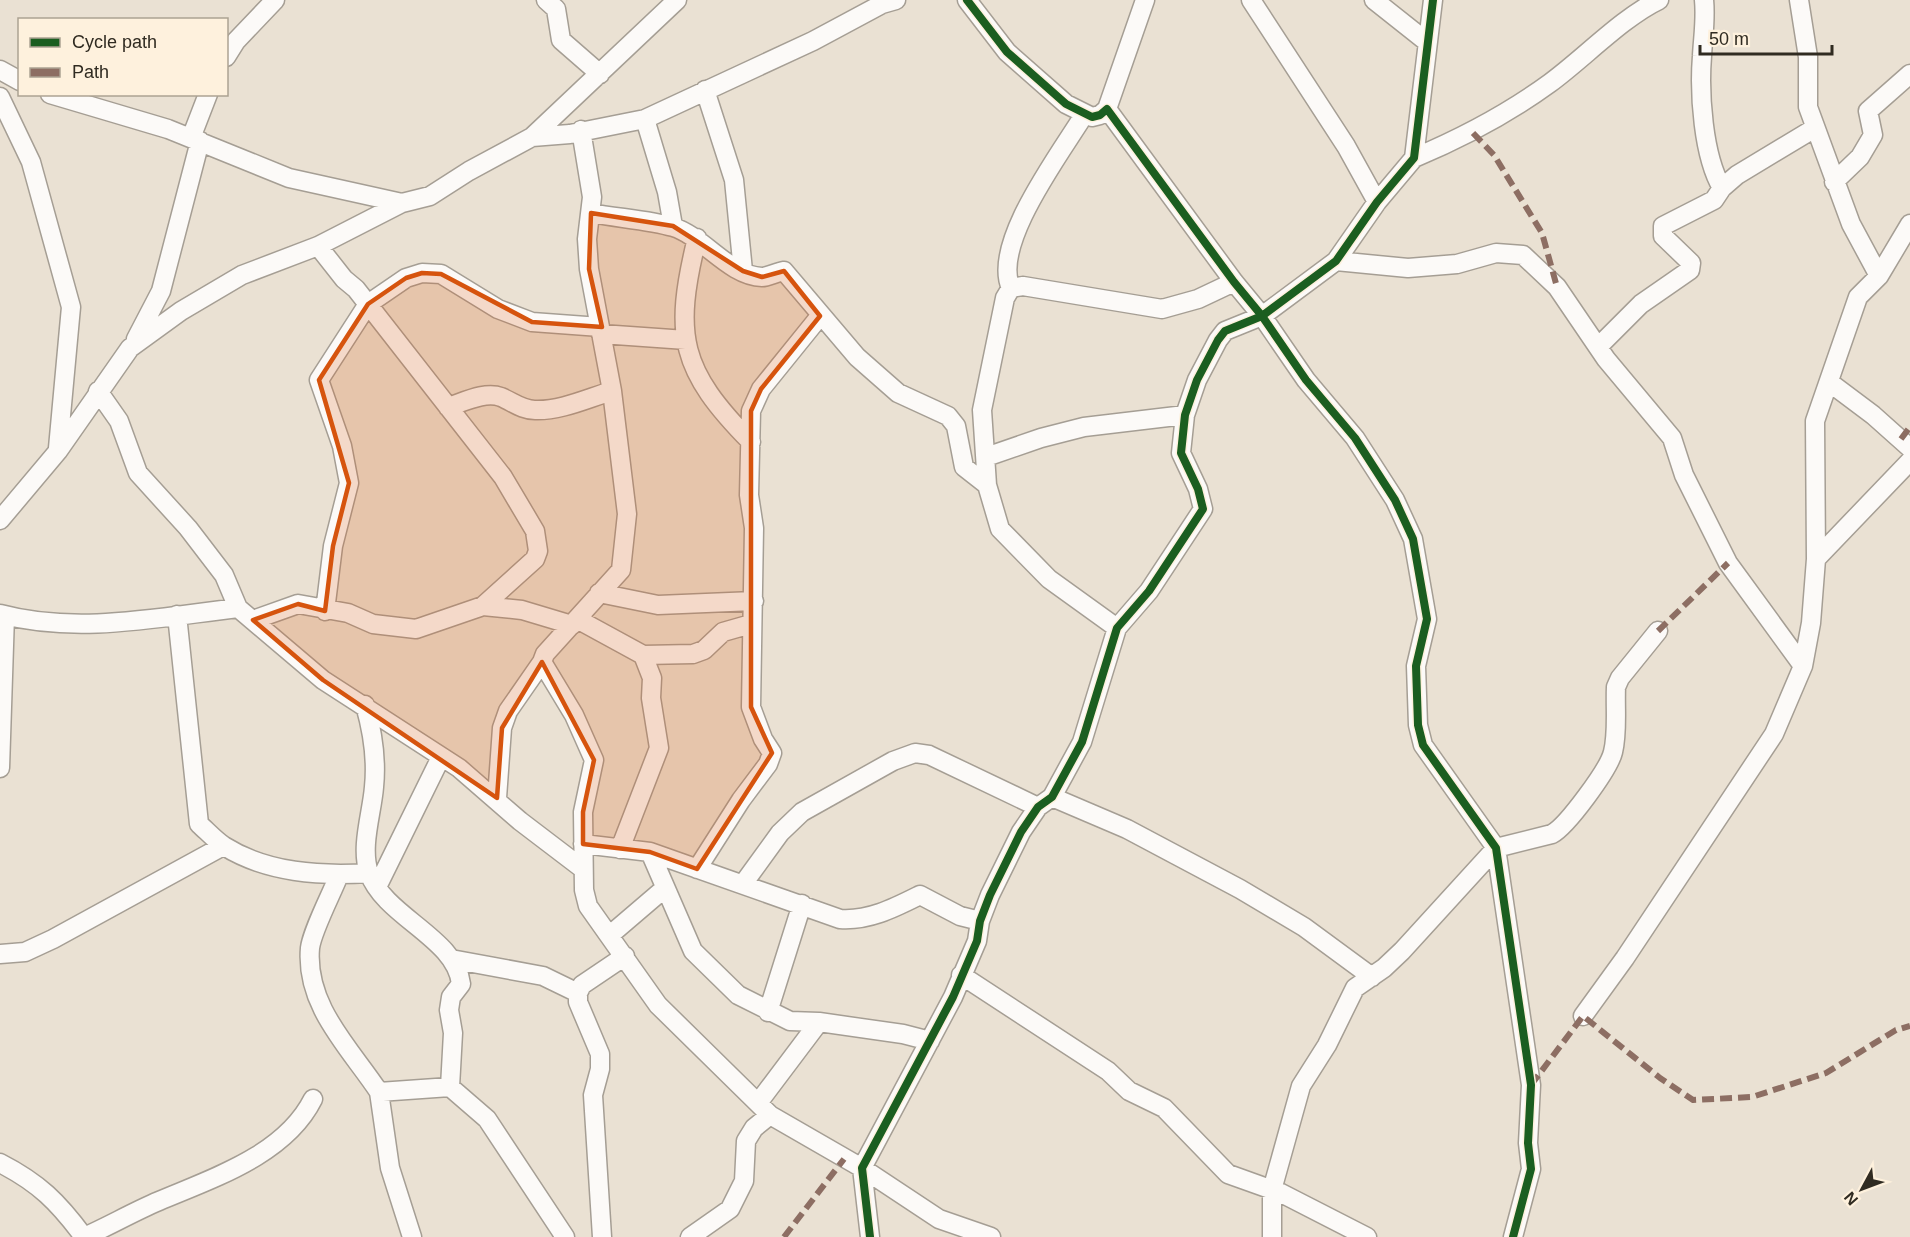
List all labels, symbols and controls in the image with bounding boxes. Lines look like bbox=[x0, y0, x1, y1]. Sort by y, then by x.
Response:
legend bbox=[18, 18, 228, 96]
scale bar bbox=[1700, 18, 1832, 56]
text: 50 m bbox=[1709, 29, 1749, 49]
text: Cycle path bbox=[72, 32, 157, 52]
text: Path bbox=[72, 62, 109, 82]
north arrow bbox=[1832, 1159, 1892, 1219]
text: N bbox=[1841, 1189, 1861, 1208]

